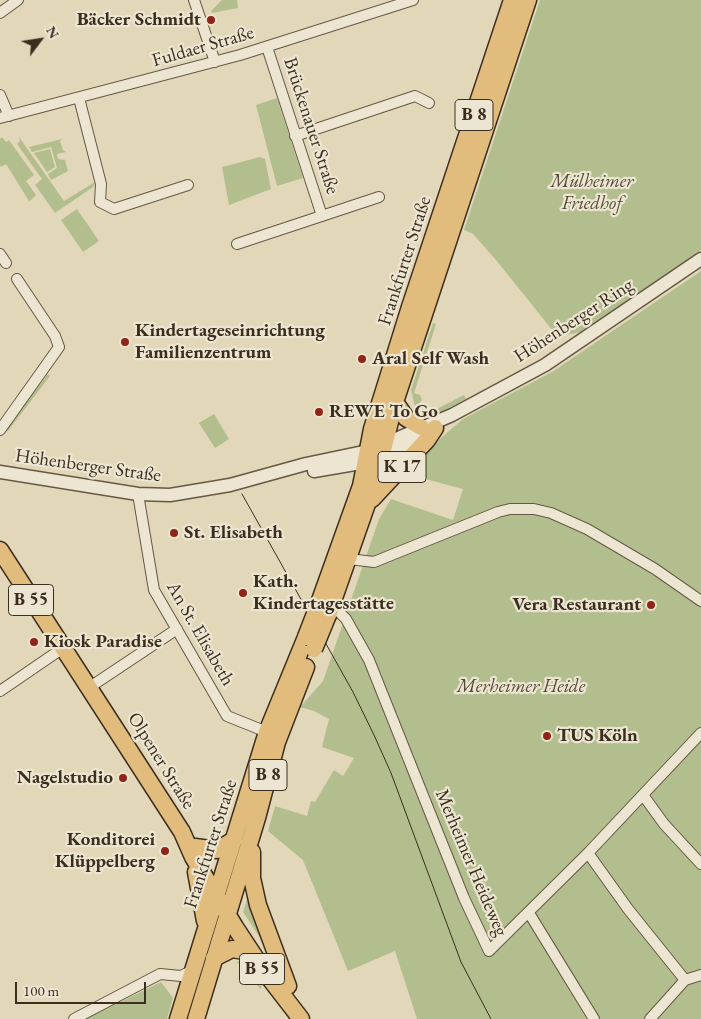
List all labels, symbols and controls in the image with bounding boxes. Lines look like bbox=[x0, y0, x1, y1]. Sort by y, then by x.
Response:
place label: Bäcker Schmidt bbox=[77, 9, 201, 31]
marker: Bäcker Schmidt bbox=[205, 14, 217, 26]
north arrow bbox=[15, 15, 65, 65]
street label: Fuldaer Straße bbox=[150, 22, 256, 72]
text: N bbox=[42, 23, 63, 42]
street label: Brückenauer Straße bbox=[278, 55, 344, 197]
road number: B 8 bbox=[455, 100, 493, 130]
park label: Mülheimer Friedhof bbox=[551, 171, 633, 215]
street label: Frankfurter Straße bbox=[373, 194, 437, 328]
street label: Höhenberger Ring bbox=[510, 274, 638, 368]
place label: Kindertageseinrichtung Familienzentrum bbox=[135, 320, 325, 364]
marker: Kindertageseinrichtung Familienzentrum bbox=[119, 336, 131, 348]
place label: Aral Self Wash bbox=[372, 348, 489, 370]
marker: Aral Self Wash bbox=[356, 353, 368, 365]
place label: REWE To Go bbox=[329, 401, 438, 423]
marker: REWE To Go bbox=[313, 406, 325, 418]
street label: Höhenberger Straße bbox=[14, 444, 162, 488]
road number: K 17 bbox=[378, 452, 426, 482]
place label: St. Elisabeth bbox=[184, 522, 283, 544]
marker: St. Elisabeth bbox=[168, 527, 180, 539]
place label: Kath. Kindertagesstätte bbox=[253, 571, 394, 615]
street label: An St. Elisabeth bbox=[161, 578, 239, 690]
road number: B 55 bbox=[8, 584, 54, 616]
marker: Kath. Kindertagesstätte bbox=[237, 587, 249, 599]
place label: Vera Restaurant bbox=[512, 594, 641, 616]
marker: Vera Restaurant bbox=[645, 599, 657, 611]
place label: Kiosk Paradise bbox=[44, 631, 162, 653]
marker: Kiosk Paradise bbox=[28, 636, 40, 648]
park label: Merheimer Heide bbox=[457, 676, 585, 698]
street label: Olpener Straße bbox=[122, 708, 200, 814]
place label: TUS Köln bbox=[557, 725, 638, 747]
marker: TUS Köln bbox=[541, 730, 553, 742]
road number: B 8 bbox=[249, 760, 287, 790]
place label: Nagelstudio bbox=[17, 767, 113, 789]
marker: Nagelstudio bbox=[117, 772, 129, 784]
street label: Frankfurter Straße bbox=[179, 777, 243, 911]
street label: Merheimer Heideweg bbox=[430, 786, 512, 940]
place label: Konditorei Klüppelberg bbox=[55, 829, 155, 873]
marker: Konditorei Klüppelberg bbox=[159, 845, 171, 857]
road number: B 55 bbox=[240, 954, 284, 984]
scale bar bbox=[18, 972, 149, 1004]
text: 100 m bbox=[23, 981, 59, 1000]

